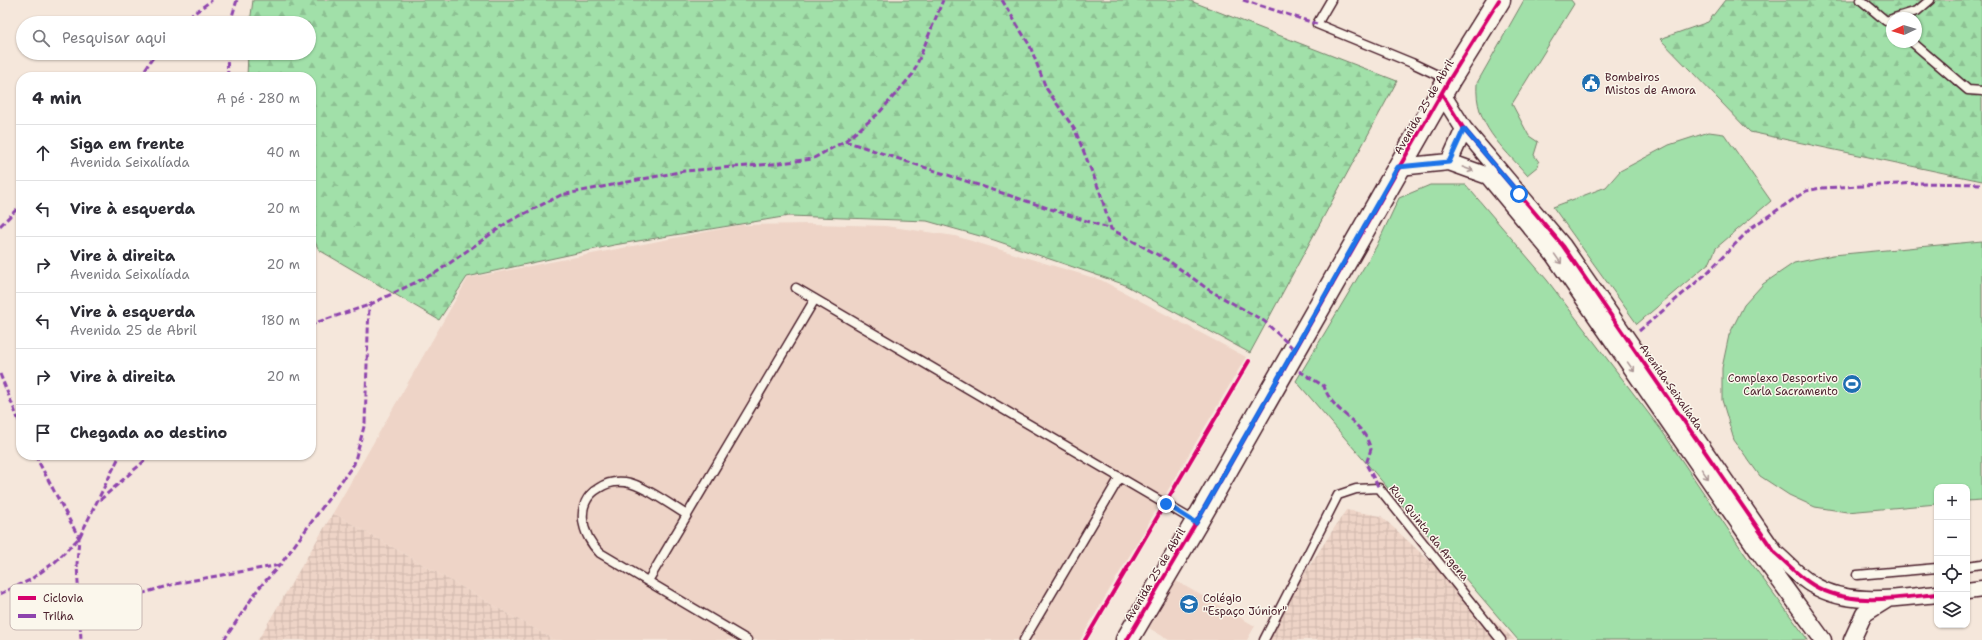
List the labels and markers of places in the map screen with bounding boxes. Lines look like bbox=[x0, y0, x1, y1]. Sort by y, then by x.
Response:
place label: Bombeiros Mistos de Amora bbox=[1605, 70, 1696, 98]
public building icon: Bombeiros Mistos de Amora bbox=[1580, 72, 1602, 94]
place label: Complexo Desportivo Carla Sacramento bbox=[1728, 371, 1838, 399]
sports icon: Complexo Desportivo Carla Sacramento bbox=[1841, 373, 1863, 395]
place label: Colégio "Espaço Júnior" bbox=[1203, 591, 1287, 619]
school or university icon: Colégio "Espaço Júnior" bbox=[1178, 593, 1200, 615]

